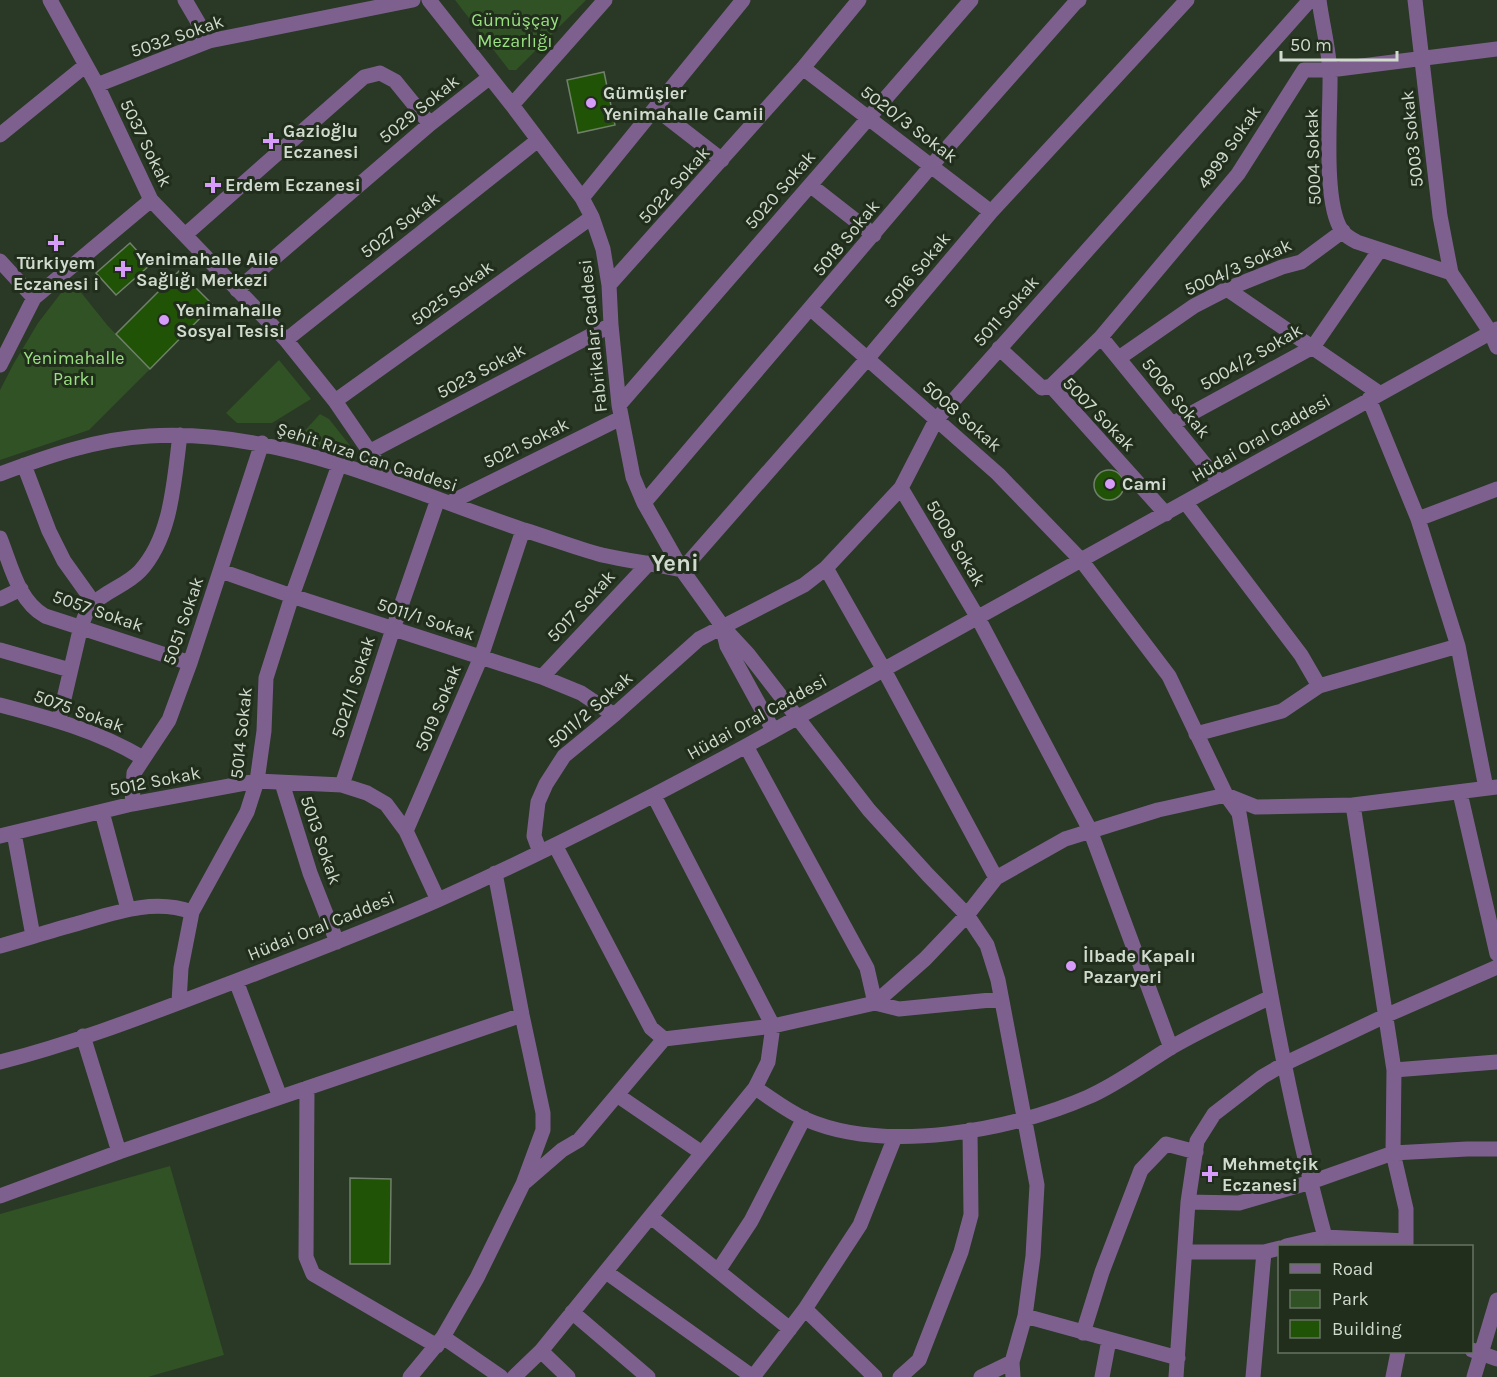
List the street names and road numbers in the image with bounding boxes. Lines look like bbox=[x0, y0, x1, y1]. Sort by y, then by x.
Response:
street label: 5032 Sokak bbox=[128, 10, 226, 62]
street label: 5029 Sokak bbox=[374, 70, 464, 148]
street label: 5020/3 Sokak bbox=[856, 80, 962, 168]
street label: 5003 Sokak bbox=[1396, 89, 1428, 189]
street label: 5037 Sokak bbox=[115, 95, 177, 191]
street label: 4999 Sokak bbox=[1192, 101, 1266, 193]
street label: 5004 Sokak bbox=[1300, 108, 1326, 206]
street label: 5022 Sokak bbox=[633, 142, 715, 228]
street label: 5020 Sokak bbox=[740, 146, 820, 234]
street label: 5027 Sokak bbox=[356, 187, 444, 263]
street label: 5018 Sokak bbox=[808, 195, 884, 281]
street label: 5016 Sokak bbox=[879, 228, 955, 312]
street label: 5004/3 Sokak bbox=[1181, 234, 1295, 300]
street label: 5025 Sokak bbox=[406, 256, 498, 330]
street label: Fabrikalar Caddesi bbox=[574, 258, 612, 414]
street label: 5011 Sokak bbox=[968, 271, 1044, 351]
street label: 5004/2 Sokak bbox=[1196, 319, 1306, 395]
street label: 5023 Sokak bbox=[433, 338, 529, 404]
street label: 5006 Sokak bbox=[1137, 353, 1215, 443]
street label: 5007 Sokak bbox=[1058, 372, 1140, 456]
street label: 5008 Sokak bbox=[918, 376, 1006, 456]
street label: Hüdai Oral Caddesi bbox=[1188, 389, 1334, 487]
street label: 5021 Sokak bbox=[480, 413, 572, 473]
street label: Şehit Rıza Can Caddesi bbox=[274, 417, 460, 497]
street label: 5009 Sokak bbox=[922, 496, 990, 590]
street label: 5017 Sokak bbox=[542, 565, 620, 647]
street label: 5051 Sokak bbox=[158, 574, 208, 668]
street label: 5057 Sokak bbox=[50, 585, 146, 637]
street label: 5011/1 Sokak bbox=[374, 593, 478, 645]
street label: 5021/1 Sokak bbox=[326, 633, 380, 741]
street label: 5019 Sokak bbox=[410, 661, 466, 755]
street label: 5011/2 Sokak bbox=[543, 667, 637, 753]
street label: Hüdai Oral Caddesi bbox=[683, 669, 831, 765]
street label: 5075 Sokak bbox=[31, 684, 127, 738]
street label: 5014 Sokak bbox=[225, 686, 257, 780]
street label: 5012 Sokak bbox=[108, 761, 202, 801]
street label: 5013 Sokak bbox=[296, 793, 346, 887]
street label: Hüdai Oral Caddesi bbox=[244, 886, 398, 966]

